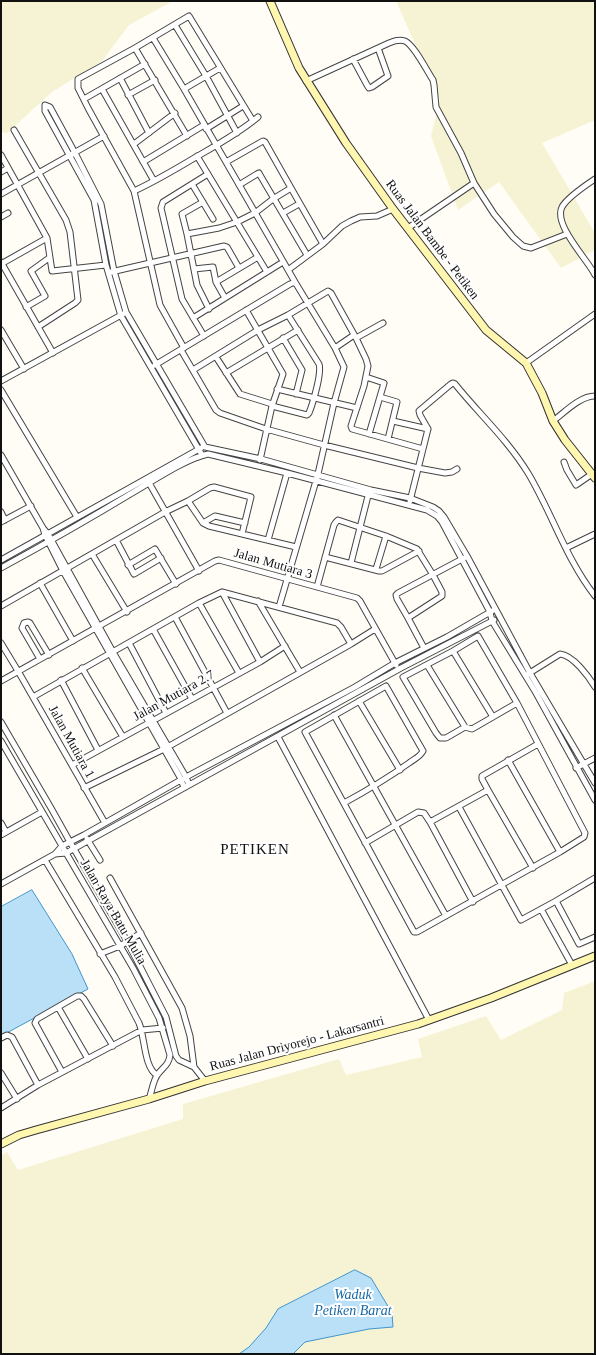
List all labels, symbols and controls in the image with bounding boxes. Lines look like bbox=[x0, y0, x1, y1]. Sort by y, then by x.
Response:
street label: Ruas Jalan Bambe - Petiken bbox=[382, 177, 482, 303]
street label: Jalan Mutiara 3 bbox=[232, 545, 314, 583]
street label: Jalan Mutiara 2.7 bbox=[131, 667, 217, 725]
street label: Jalan Mutiara 1 bbox=[45, 703, 97, 781]
district label: PETIKEN bbox=[220, 841, 290, 859]
street label: Jalan Raya Batu Mulia bbox=[77, 857, 149, 967]
street label: Ruas Jalan Driyorejo - Lakarsantri bbox=[208, 1013, 386, 1075]
water label: Waduk Petiken Barat bbox=[314, 1287, 392, 1320]

